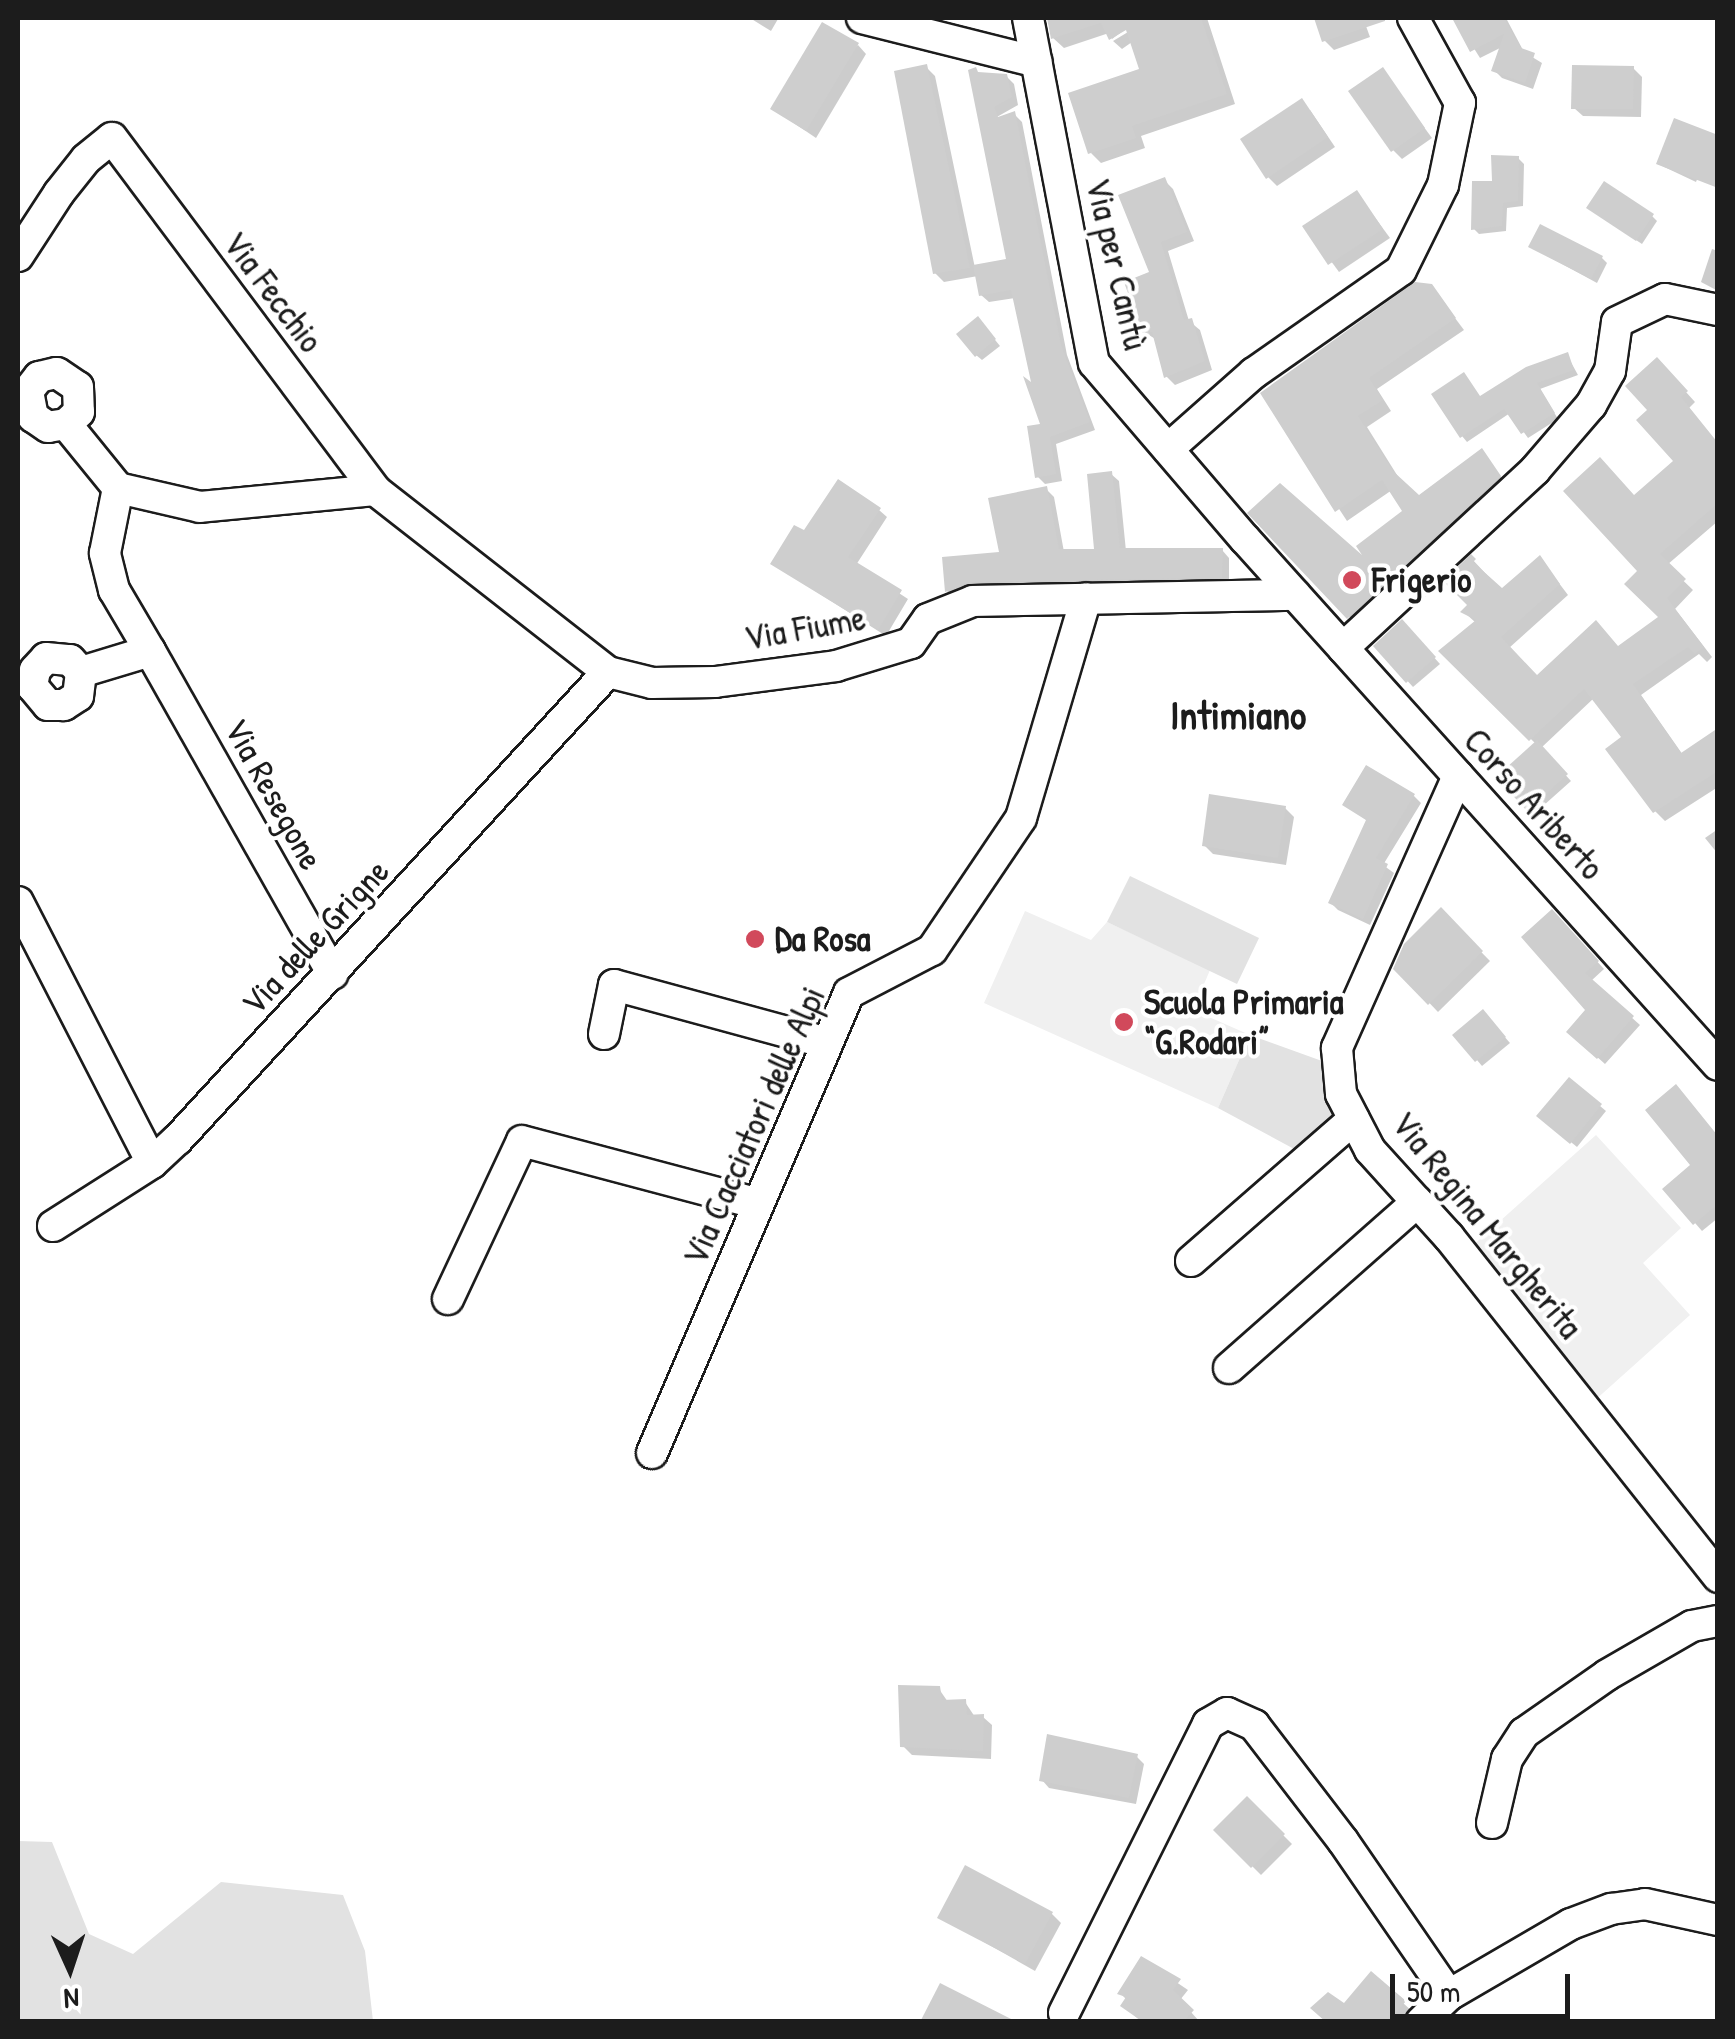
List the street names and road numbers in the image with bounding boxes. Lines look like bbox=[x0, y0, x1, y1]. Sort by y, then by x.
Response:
street label: Via per Cantù bbox=[1077, 174, 1157, 354]
street label: Via Fecchio bbox=[214, 223, 332, 361]
street label: Via Fiume bbox=[741, 597, 869, 659]
street label: Via Resegone bbox=[215, 711, 333, 877]
street label: Corso Ariberto bbox=[1455, 720, 1613, 888]
street label: Via delle Grigne bbox=[232, 851, 398, 1023]
street label: Via Cacciatori delle Alpi bbox=[674, 980, 834, 1272]
street label: Via Regina Margherita bbox=[1383, 1103, 1591, 1347]

